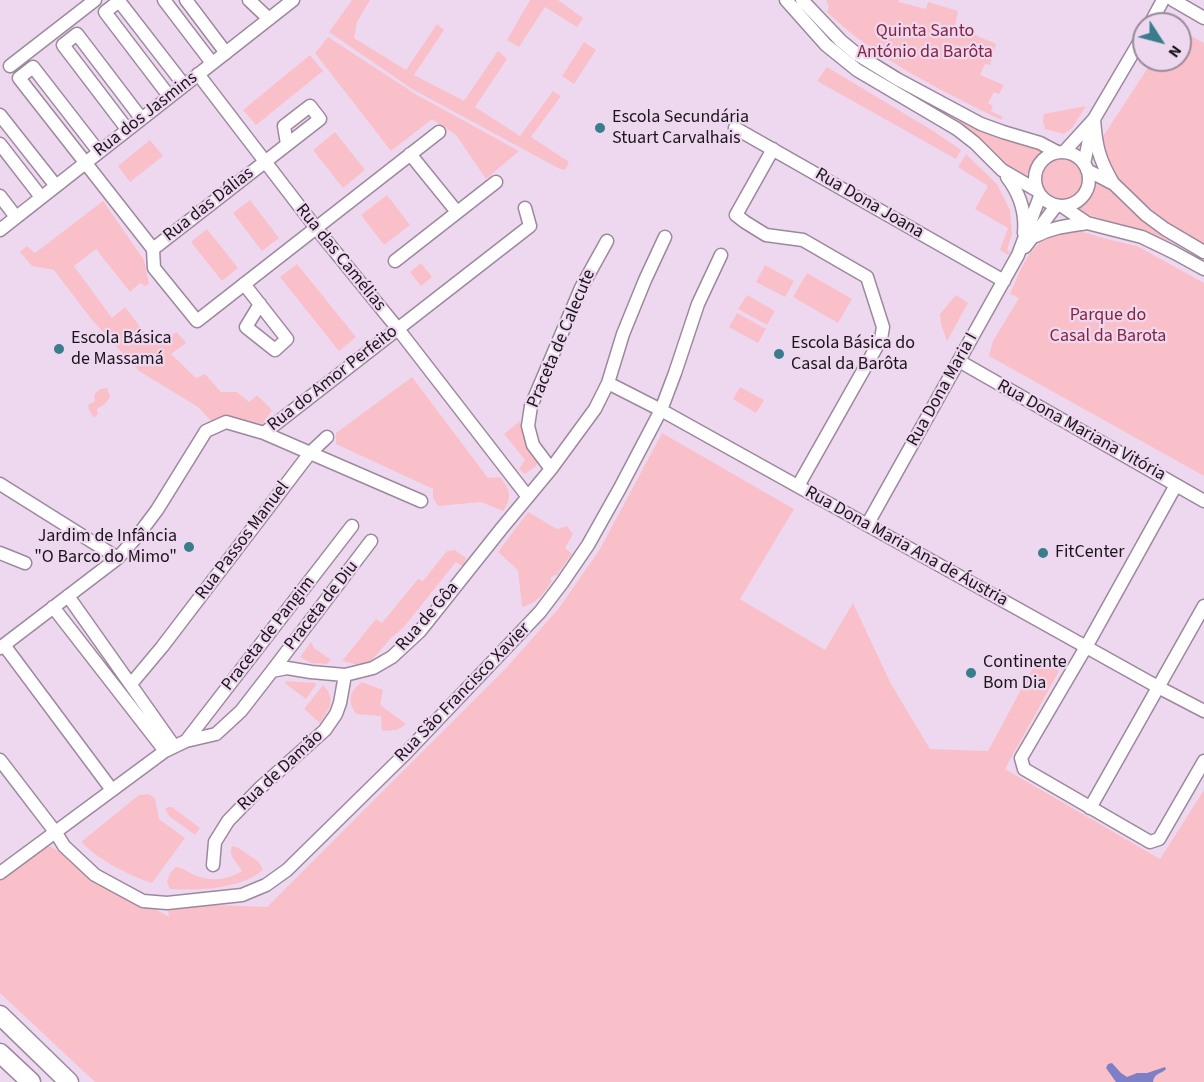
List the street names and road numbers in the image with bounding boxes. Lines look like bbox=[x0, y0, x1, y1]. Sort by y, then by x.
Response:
street label: Rua dos Jasmins bbox=[90, 68, 202, 162]
street label: Rua das Dálias bbox=[160, 163, 258, 247]
street label: Rua Dona Joana bbox=[811, 164, 927, 244]
street label: Rua das Camélias bbox=[290, 200, 390, 316]
street label: Praceta de Calecute bbox=[523, 267, 601, 411]
street label: Rua do Amor Perfeito bbox=[264, 321, 402, 437]
street label: Rua Dona Maria I bbox=[903, 330, 983, 450]
street label: Rua Dona Mariana Vitória bbox=[993, 376, 1169, 486]
street label: Rua Passos Manuel bbox=[192, 478, 294, 604]
street label: Rua Dona Maria Ana de Áustria bbox=[801, 482, 1011, 612]
street label: Praceta de Diu bbox=[280, 557, 364, 655]
street label: Praceta de Pangim bbox=[218, 572, 320, 696]
street label: Rua de Gôa bbox=[392, 578, 464, 656]
street label: Rua São Francisco Xavier bbox=[391, 619, 535, 767]
street label: Rua de Damão bbox=[234, 726, 328, 816]

